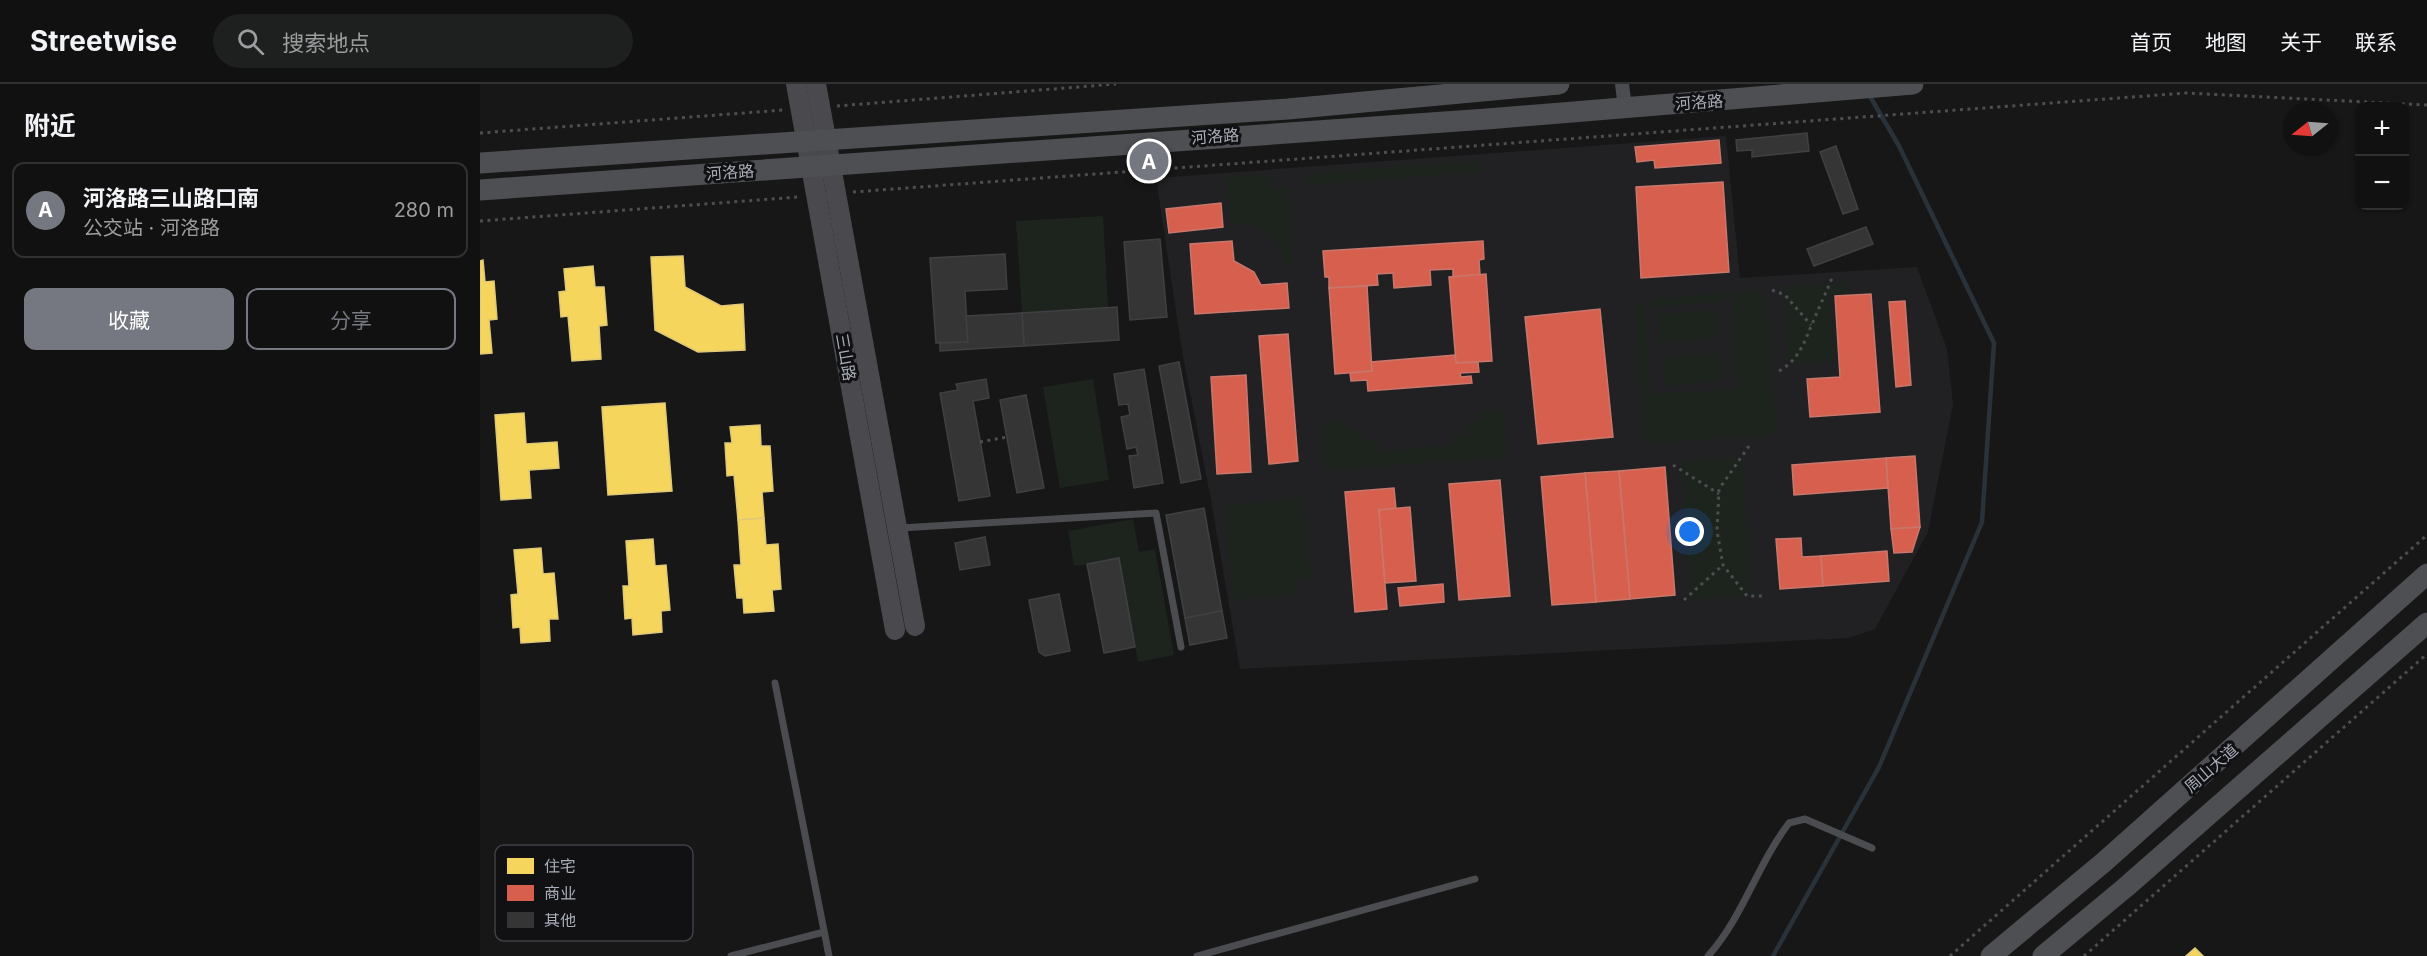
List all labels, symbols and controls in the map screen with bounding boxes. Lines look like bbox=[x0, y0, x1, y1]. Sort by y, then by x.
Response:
search box bbox=[213, 14, 633, 68]
text: Streetwise bbox=[30, 24, 177, 58]
icon: search bbox=[234, 25, 267, 58]
text: 搜索地点 bbox=[282, 30, 370, 56]
text: 首页 bbox=[2130, 30, 2172, 55]
text: 地图 bbox=[2205, 30, 2247, 55]
text: 关于 bbox=[2280, 30, 2322, 55]
text: 联系 bbox=[2355, 30, 2397, 55]
street label: 河洛路 bbox=[1674, 90, 1724, 114]
north arrow bbox=[2283, 102, 2337, 156]
map controls bbox=[2355, 102, 2409, 210]
button: + bbox=[2355, 102, 2409, 156]
text: 附近 bbox=[24, 110, 76, 141]
street label: 河洛路 bbox=[1190, 124, 1240, 148]
pin: A bbox=[1130, 138, 1168, 184]
button: − bbox=[2355, 156, 2409, 210]
street label: 河洛路 bbox=[705, 160, 755, 184]
text: 河洛路三山路口南 bbox=[83, 185, 259, 211]
text: A bbox=[38, 198, 53, 222]
text: 280 m bbox=[394, 198, 454, 222]
text: 公交站 · 河洛路 bbox=[83, 216, 220, 240]
button: 收藏 bbox=[24, 288, 234, 350]
button: 分享 bbox=[246, 288, 456, 350]
street label: 三山路 bbox=[832, 332, 860, 382]
your location bbox=[1675, 517, 1704, 546]
street label: 周山大道 bbox=[2180, 739, 2242, 797]
legend bbox=[495, 845, 693, 941]
text: 住宅 bbox=[544, 856, 576, 876]
text: 商业 bbox=[544, 883, 576, 903]
text: 其他 bbox=[544, 910, 576, 930]

